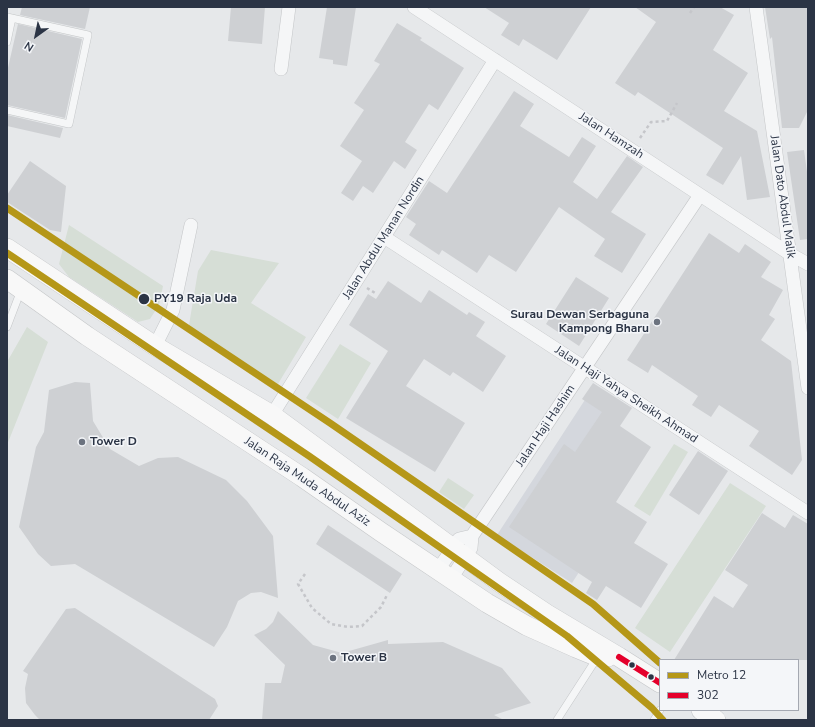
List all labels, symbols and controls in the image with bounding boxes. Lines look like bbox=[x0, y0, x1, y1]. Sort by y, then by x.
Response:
north arrow bbox=[16, 16, 56, 56]
text: N bbox=[22, 38, 37, 55]
street label: Jalan Hamzah bbox=[576, 110, 646, 162]
street label: Jalan Dato Abdul Malik bbox=[766, 134, 798, 260]
street label: Jalan Abdul Manan Nordin bbox=[340, 174, 428, 302]
marker: PY19 Raja Uda bbox=[137, 292, 151, 306]
place label: PY19 Raja Uda bbox=[154, 292, 237, 306]
place label: Surau Dewan Serbaguna Kampong Bharu bbox=[510, 308, 649, 336]
marker: Surau Dewan Serbaguna Kampong Bharu bbox=[652, 317, 662, 327]
street label: Jalan Haji Yahya Sheikh Ahmad bbox=[552, 343, 700, 447]
street label: Jalan Haji Hashim bbox=[513, 382, 579, 470]
street label: Jalan Raja Muda Abdul Aziz bbox=[241, 434, 373, 530]
place label: Tower D bbox=[90, 435, 137, 449]
marker: Tower D bbox=[77, 437, 87, 447]
place label: Tower B bbox=[341, 651, 387, 665]
marker: Tower B bbox=[328, 653, 338, 663]
legend bbox=[659, 659, 799, 711]
unlabelled marker bbox=[627, 660, 637, 670]
text: Metro 12 bbox=[697, 667, 746, 683]
unlabelled marker bbox=[646, 672, 656, 682]
text: 302 bbox=[697, 687, 719, 703]

